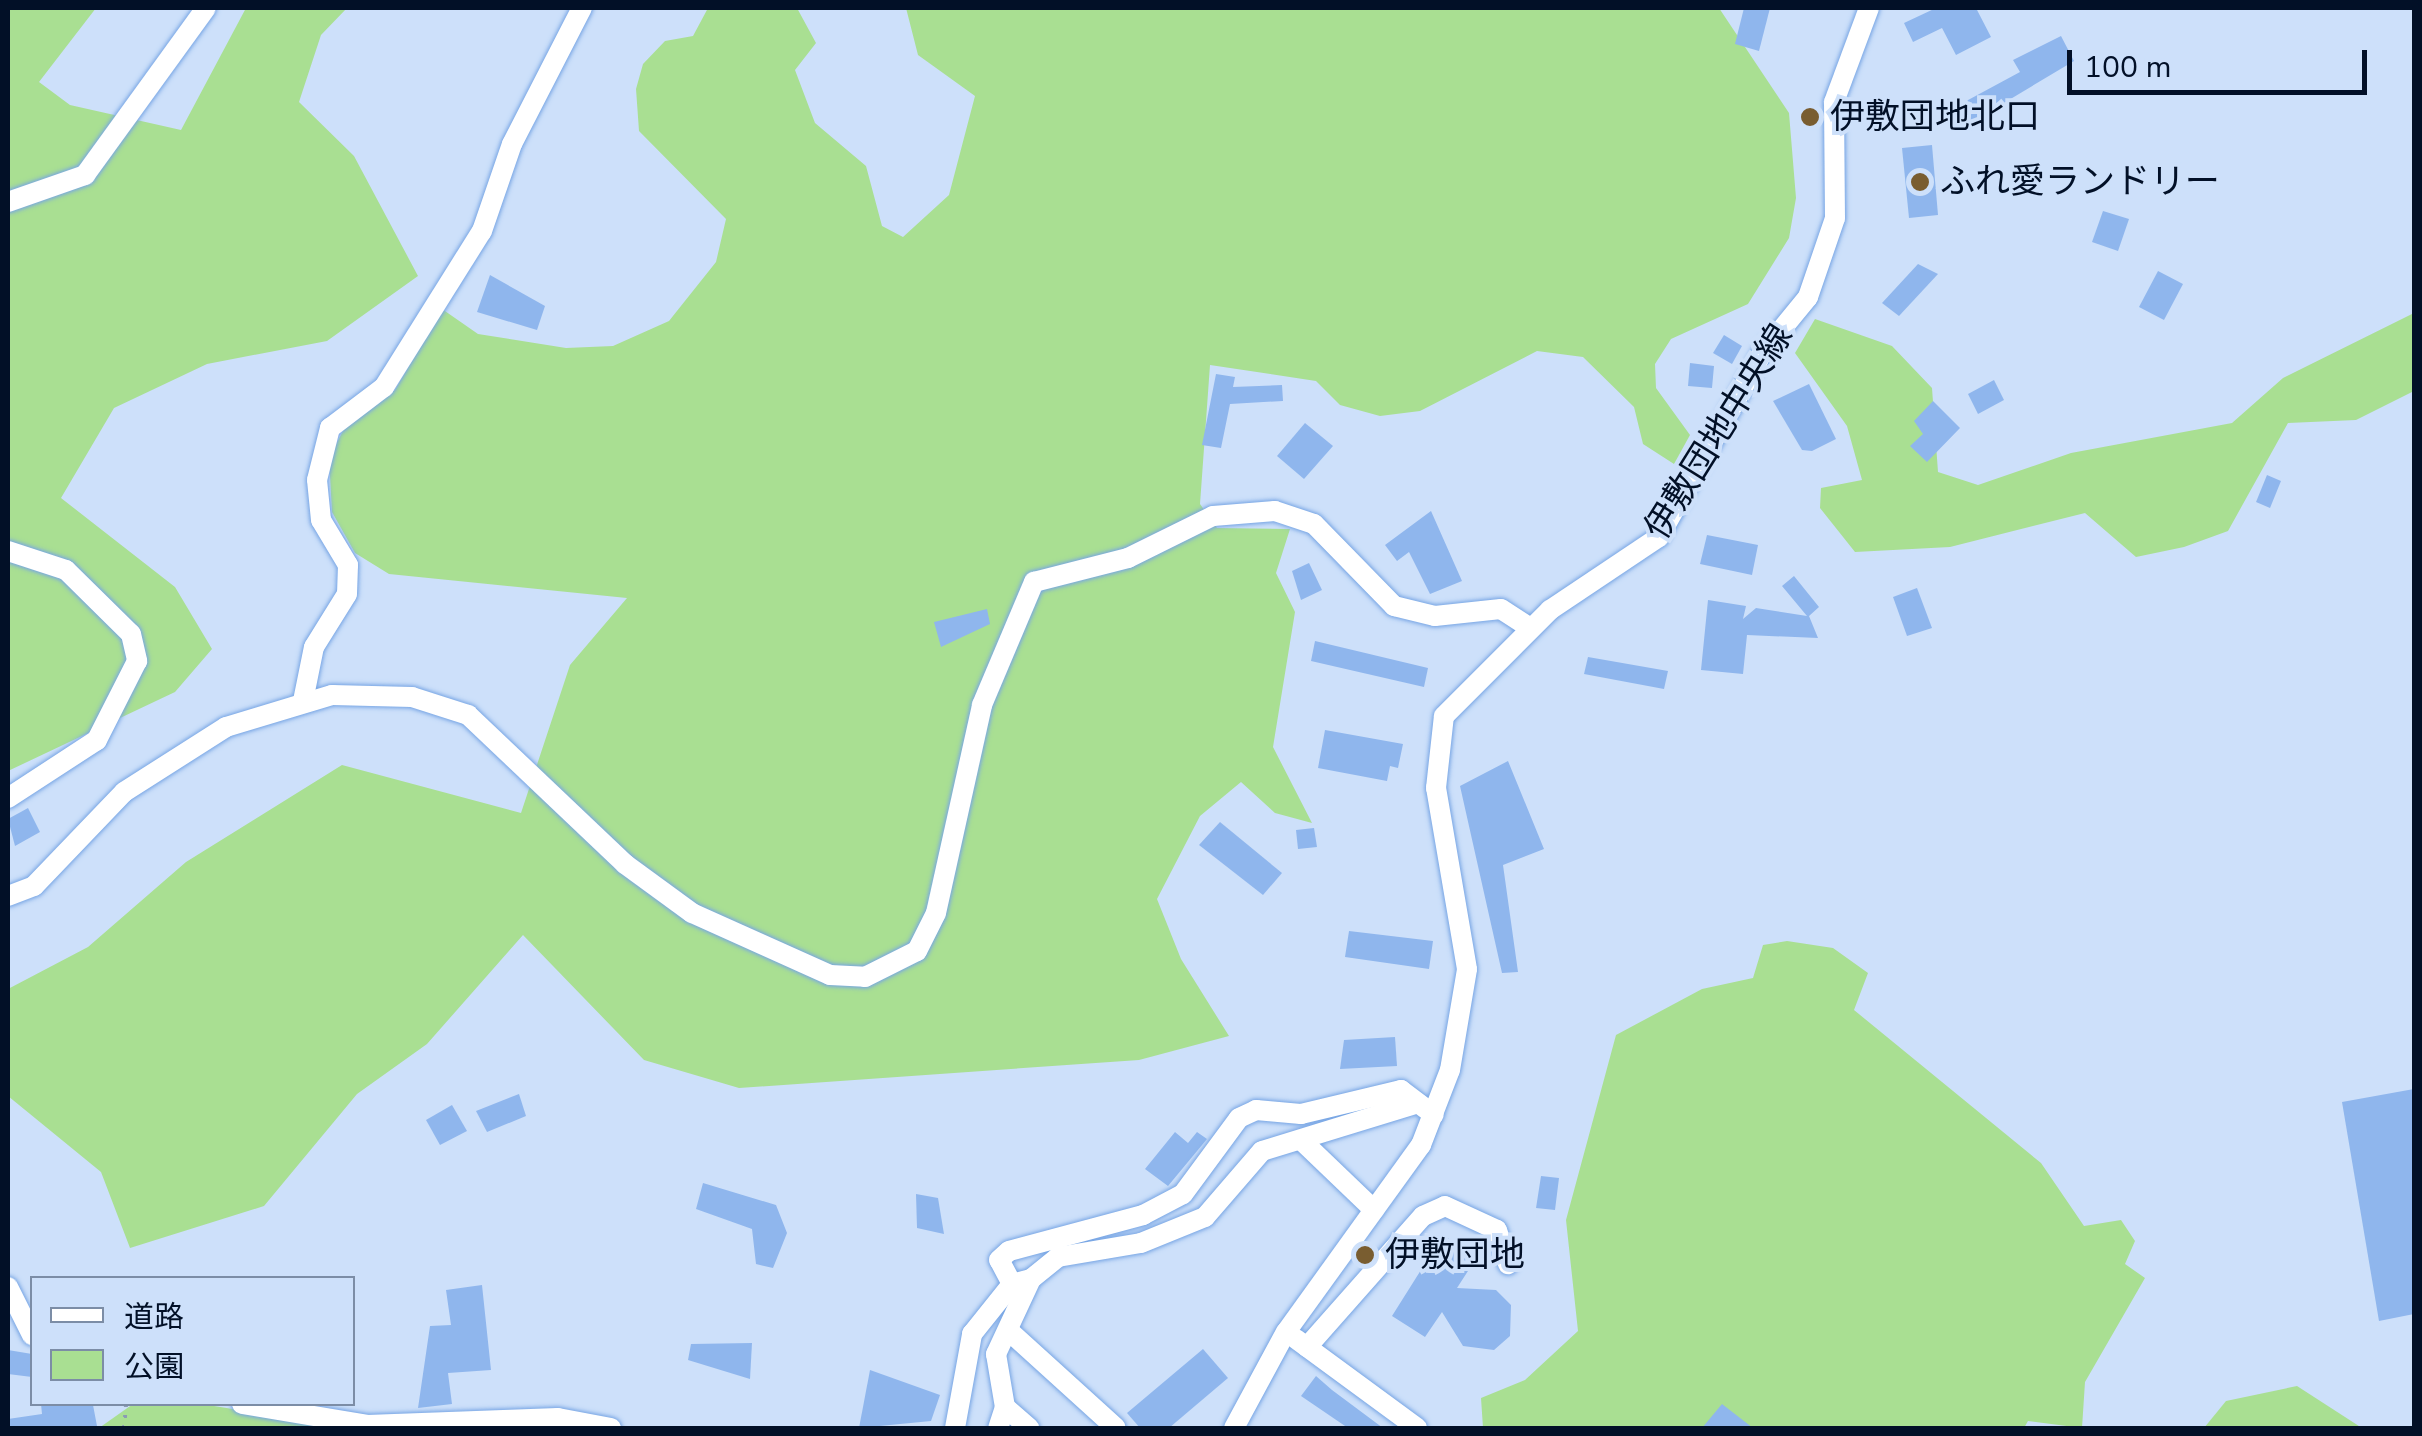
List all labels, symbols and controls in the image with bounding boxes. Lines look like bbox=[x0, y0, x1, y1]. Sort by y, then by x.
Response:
scale bar bbox=[2072, 30, 2372, 92]
text: 100 m bbox=[2084, 47, 2171, 88]
place label: 伊敷団地北口 bbox=[1830, 96, 2040, 138]
marker: 伊敷団地北口 bbox=[1799, 106, 1821, 128]
place label: ふれ愛ランドリー bbox=[1940, 161, 2220, 203]
marker: ふれ愛ランドリー bbox=[1909, 171, 1931, 193]
street label: 伊敷団地中央線 bbox=[1636, 317, 1802, 547]
place label: 伊敷団地 bbox=[1385, 1234, 1525, 1276]
marker: 伊敷団地 bbox=[1354, 1244, 1376, 1266]
legend bbox=[30, 1276, 355, 1406]
text: 道路 bbox=[124, 1297, 184, 1338]
text: 公園 bbox=[124, 1347, 184, 1388]

